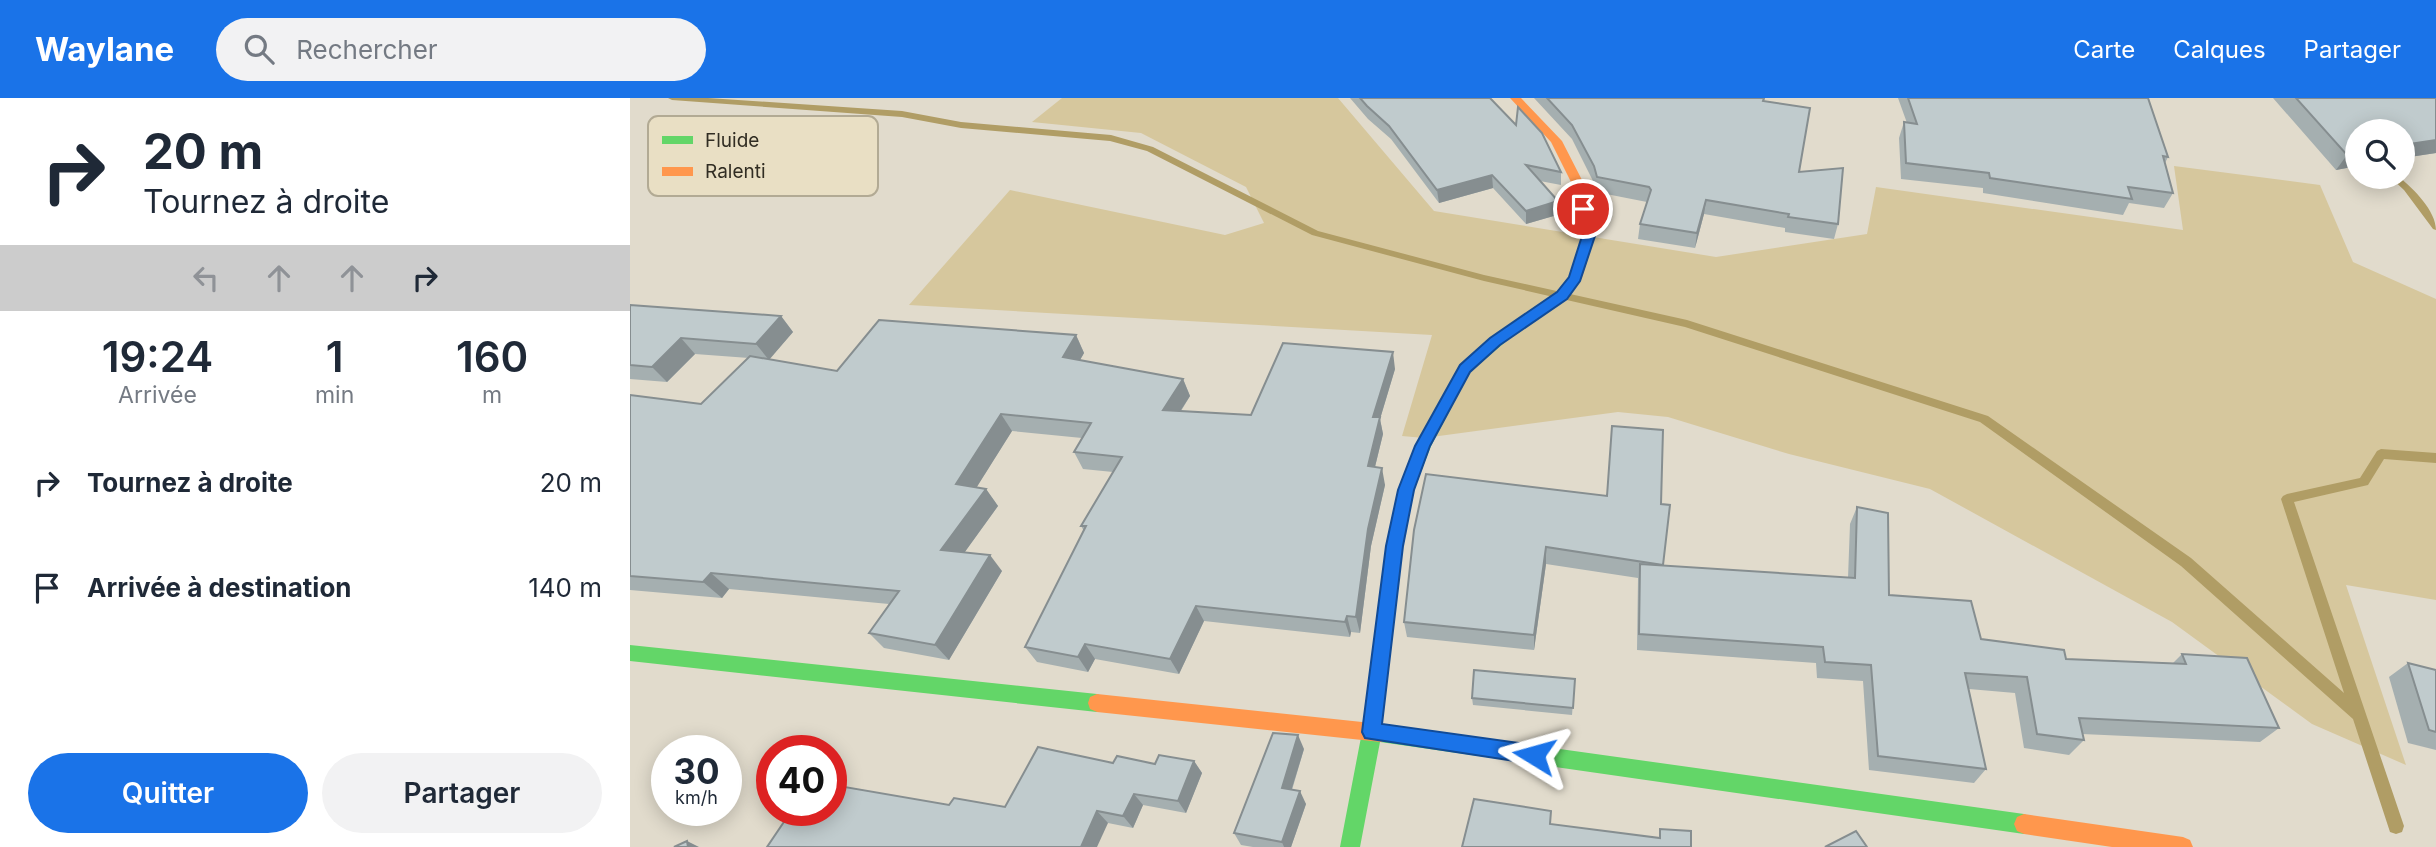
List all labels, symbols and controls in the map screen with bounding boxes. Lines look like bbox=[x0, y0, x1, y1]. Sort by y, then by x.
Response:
search box bbox=[216, 18, 706, 81]
text: Waylane bbox=[35, 29, 174, 69]
icon: search bbox=[240, 30, 278, 68]
text: Rechercher bbox=[296, 34, 438, 65]
text: Carte bbox=[2073, 35, 2135, 64]
text: Calques bbox=[2173, 35, 2266, 64]
text: Partager bbox=[2304, 35, 2401, 64]
legend bbox=[648, 116, 878, 196]
map controls bbox=[2345, 119, 2415, 189]
button: search bbox=[2345, 119, 2415, 189]
text: 20 m bbox=[143, 122, 263, 181]
icon: right bbox=[28, 126, 119, 217]
text: Fluide bbox=[705, 129, 759, 152]
text: Ralenti bbox=[705, 160, 766, 183]
pin bbox=[1553, 179, 1613, 239]
text: Tournez à droite bbox=[143, 182, 389, 221]
icon: arrive bbox=[1564, 190, 1602, 228]
icon: left bbox=[187, 259, 225, 297]
icon: ahead bbox=[260, 259, 298, 297]
icon: ahead bbox=[333, 259, 371, 297]
icon: right bbox=[406, 259, 444, 297]
text: 19:24 bbox=[102, 331, 213, 382]
text: 1 bbox=[326, 331, 343, 382]
text: 160 bbox=[456, 331, 528, 382]
text: Arrivée bbox=[118, 381, 197, 409]
text: min bbox=[315, 381, 354, 409]
text: m bbox=[482, 381, 502, 409]
icon: right bbox=[28, 464, 66, 502]
text: Tournez à droite bbox=[87, 467, 293, 498]
text: 20 m bbox=[540, 467, 602, 498]
icon: arrive bbox=[28, 569, 66, 607]
text: Arrivée à destination bbox=[87, 572, 352, 603]
text: 140 m bbox=[528, 572, 602, 603]
position arrow bbox=[1497, 718, 1571, 792]
speed limit sign: 40 bbox=[756, 735, 847, 826]
text: 30 bbox=[673, 750, 720, 792]
button: Quitter bbox=[28, 753, 308, 833]
button: Partager bbox=[322, 753, 602, 833]
text: km/h bbox=[675, 787, 718, 808]

